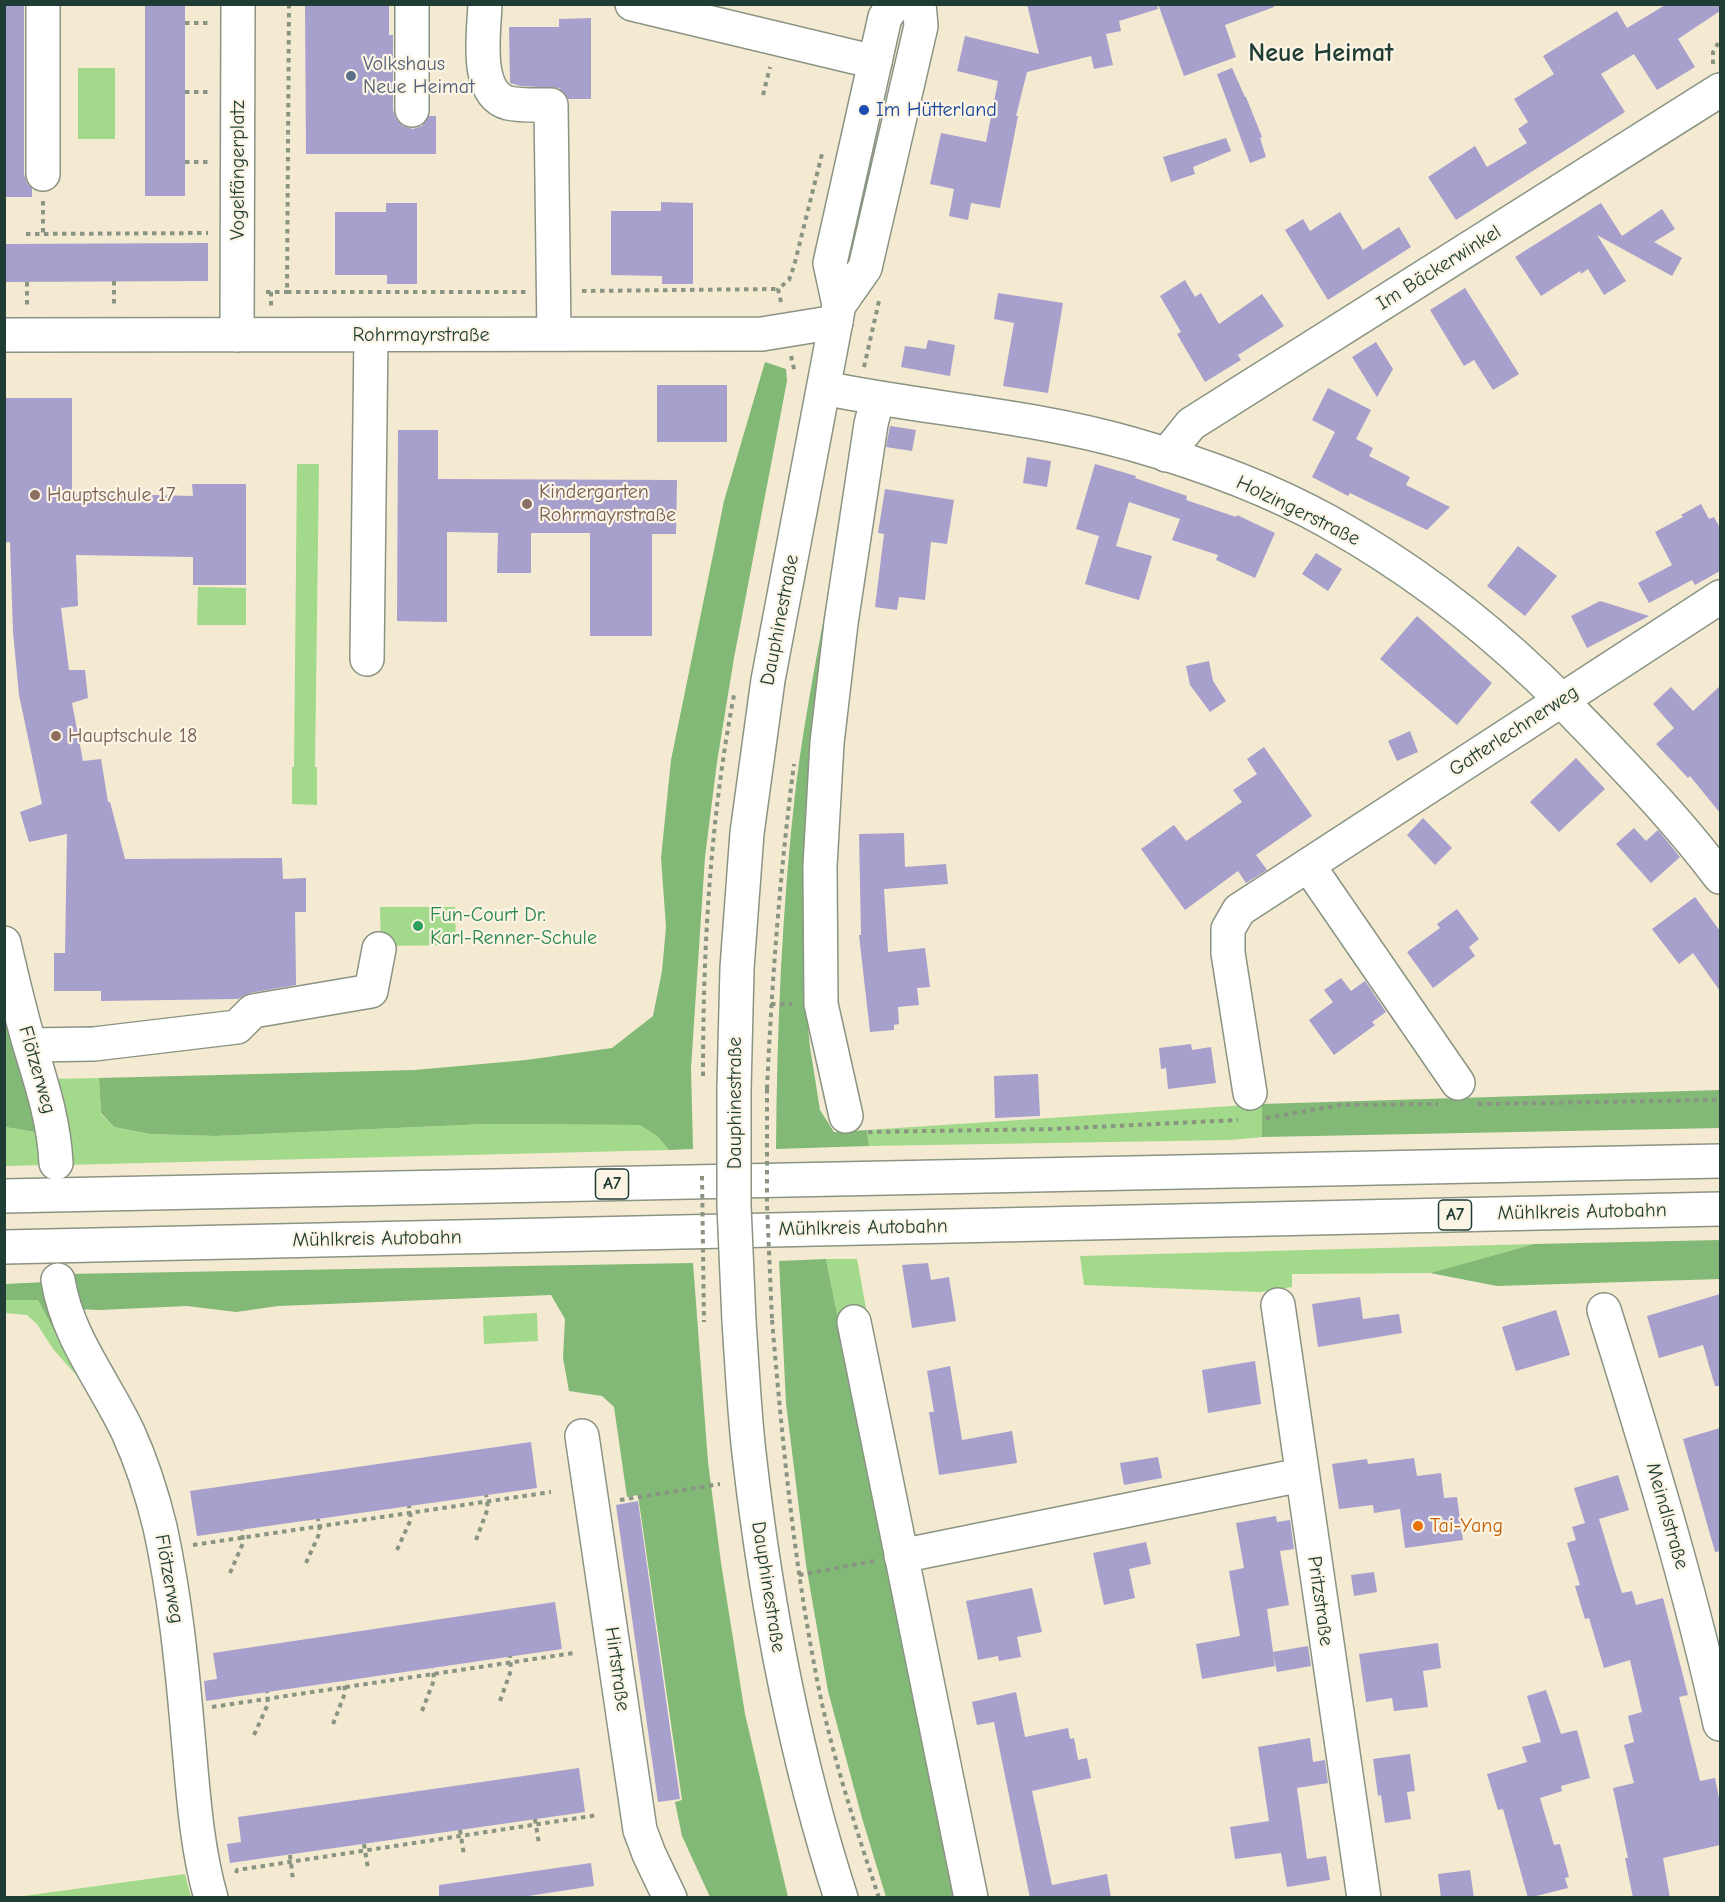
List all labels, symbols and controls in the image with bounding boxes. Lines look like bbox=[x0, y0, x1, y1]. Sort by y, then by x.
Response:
district label: Neue Heimat bbox=[1248, 38, 1394, 70]
place label: Volkshaus Neue Heimat bbox=[363, 52, 475, 99]
marker: Volkshaus Neue Heimat bbox=[344, 69, 358, 83]
place label: Im Hütterland bbox=[876, 98, 997, 122]
street label: Vogelfängerplatz bbox=[226, 100, 250, 240]
marker: Im Hütterland bbox=[857, 103, 871, 117]
street label: Im Bäckerwinkel bbox=[1372, 220, 1506, 316]
street label: Rohrmayrstraße bbox=[352, 323, 490, 347]
street label: Holzingerstraße bbox=[1232, 471, 1364, 551]
place label: Kindergarten Rohrmayrstraße bbox=[539, 480, 676, 527]
place label: Hauptschule 17 bbox=[47, 483, 175, 507]
marker: Hauptschule 17 bbox=[28, 488, 42, 502]
marker: Kindergarten Rohrmayrstraße bbox=[520, 497, 534, 511]
street label: Dauphinestraße bbox=[756, 553, 804, 687]
street label: Gatterlechnerweg bbox=[1445, 680, 1583, 782]
place label: Hauptschule 18 bbox=[68, 724, 197, 748]
marker: Hauptschule 18 bbox=[49, 729, 63, 743]
place label: Fun-Court Dr. Karl-Renner-Schule bbox=[430, 903, 597, 950]
marker: Fun-Court Dr. Karl-Renner-Schule bbox=[411, 919, 425, 933]
street label: Flötzerweg bbox=[13, 1023, 61, 1117]
street label: Dauphinestraße bbox=[723, 1037, 747, 1169]
road number: A7 bbox=[596, 1169, 628, 1199]
street label: Mühlkreis Autobahn bbox=[1497, 1199, 1667, 1225]
road number: A7 bbox=[1438, 1200, 1472, 1230]
street label: Mühlkreis Autobahn bbox=[778, 1215, 948, 1241]
street label: Mühlkreis Autobahn bbox=[292, 1226, 462, 1252]
street label: Meindlstraße bbox=[1640, 1460, 1694, 1572]
place label: Tai-Yang bbox=[1430, 1514, 1503, 1538]
marker: Tai-Yang bbox=[1411, 1519, 1425, 1533]
street label: Dauphinestraße bbox=[746, 1520, 790, 1654]
street label: Flötzerweg bbox=[149, 1532, 189, 1626]
street label: Pritzstraße bbox=[1302, 1555, 1338, 1647]
street label: Hirtstraße bbox=[599, 1625, 635, 1713]

